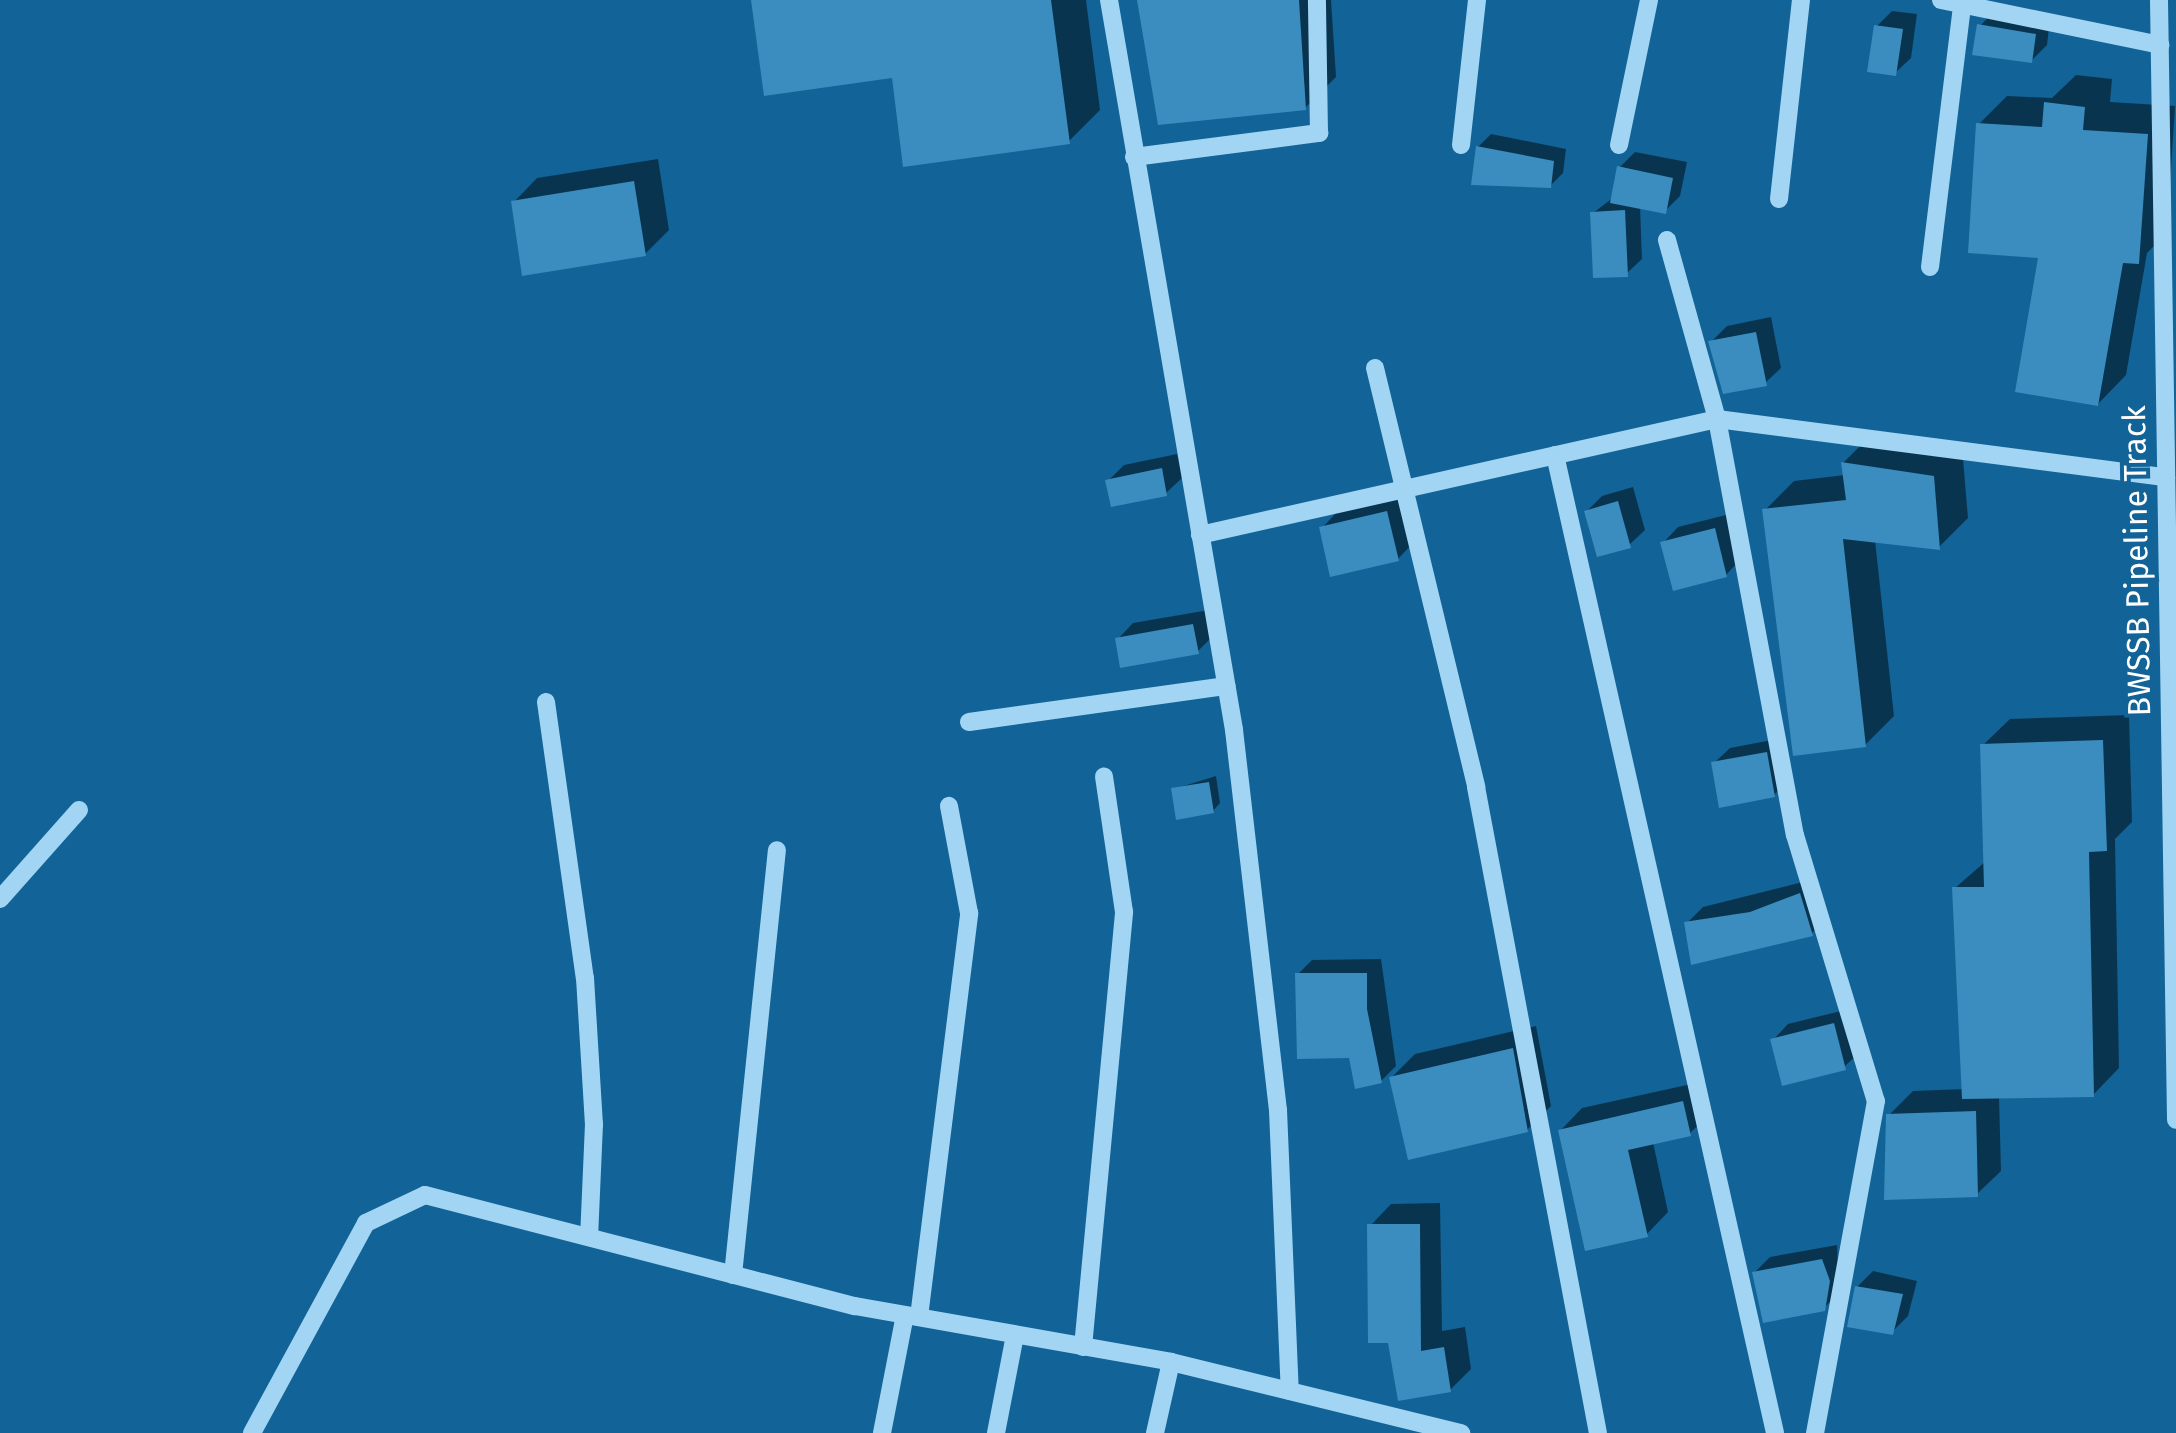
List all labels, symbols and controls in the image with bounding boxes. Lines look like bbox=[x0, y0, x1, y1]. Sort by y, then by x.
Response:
street label: BWSSB Pipeline Track bbox=[2115, 405, 2159, 717]

